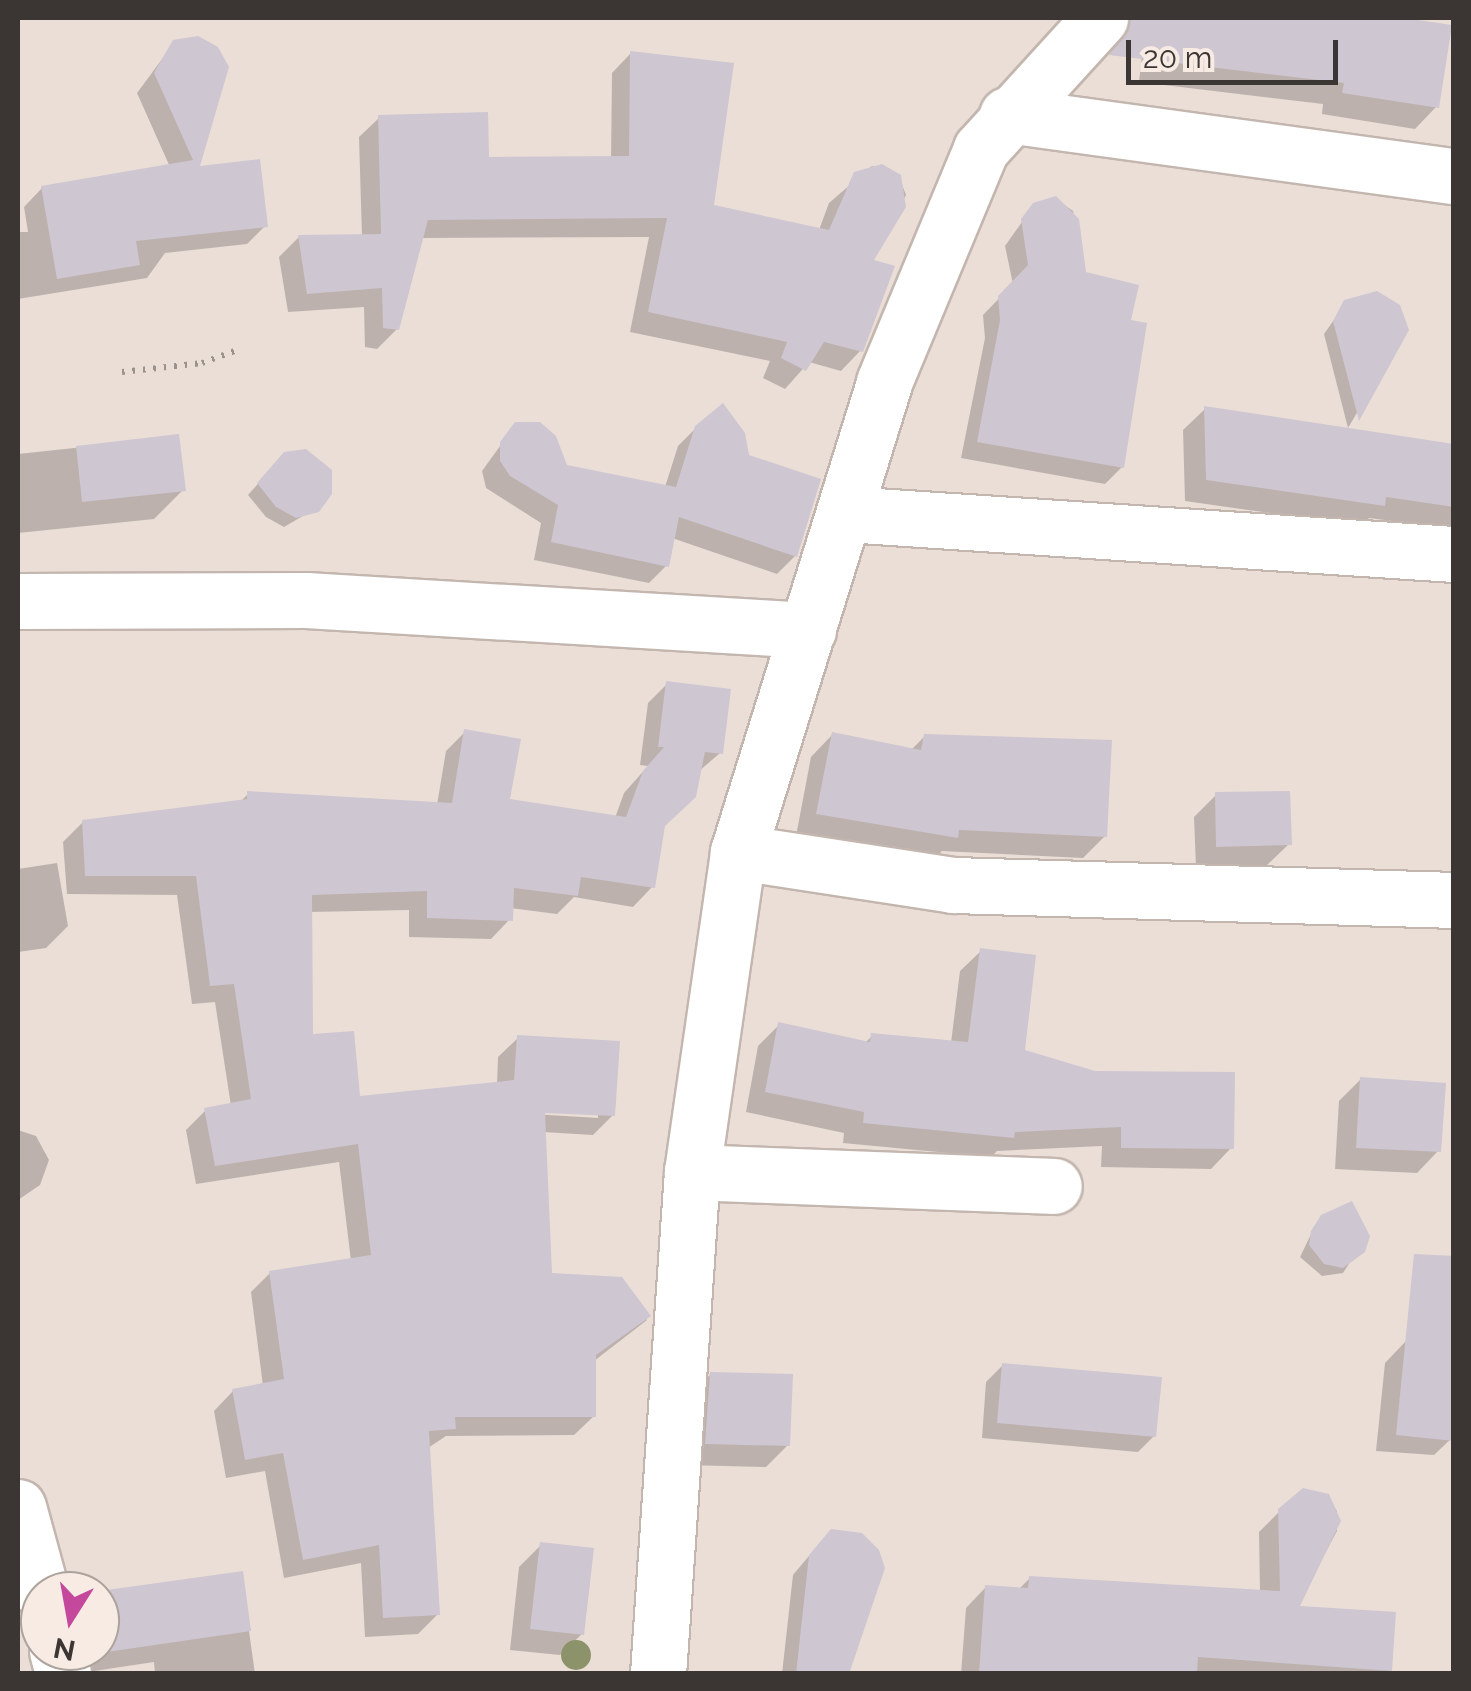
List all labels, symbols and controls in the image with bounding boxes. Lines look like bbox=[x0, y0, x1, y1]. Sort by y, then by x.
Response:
scale bar bbox=[1131, 20, 1344, 82]
text: 20 m bbox=[1143, 40, 1212, 75]
north arrow bbox=[20, 1571, 120, 1671]
text: N bbox=[51, 1631, 78, 1667]

